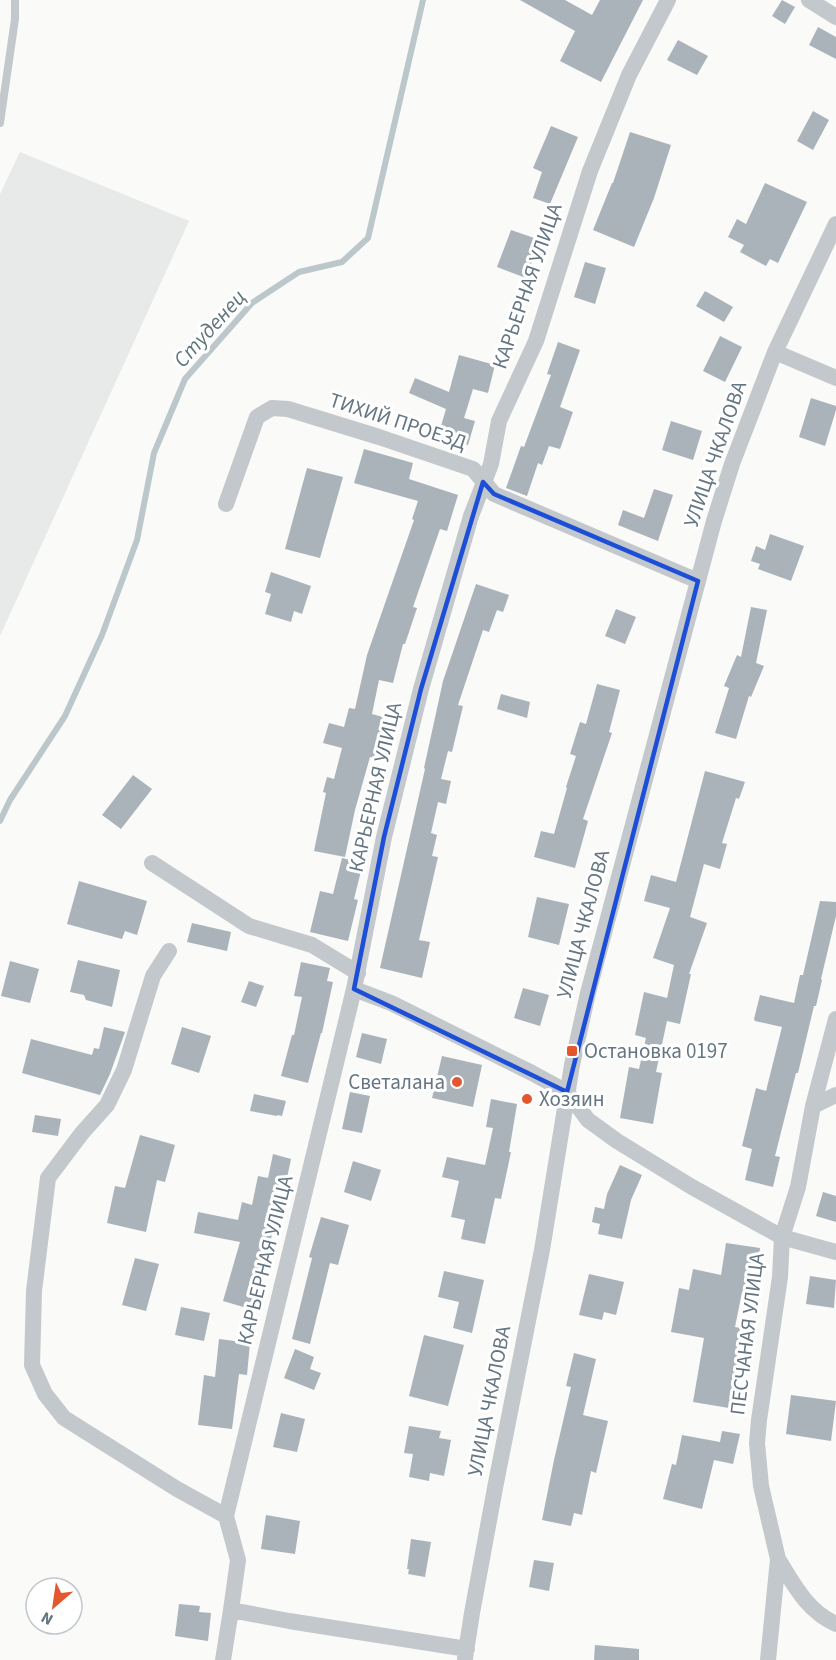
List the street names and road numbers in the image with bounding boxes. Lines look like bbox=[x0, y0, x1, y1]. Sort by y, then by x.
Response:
street label: КАРЬЕРНАЯ УЛИЦА bbox=[485, 199, 570, 373]
street label: УЛИЦА ЧКАЛОВА bbox=[676, 376, 754, 531]
street label: ТИХИЙ ПРОЕЗД bbox=[326, 385, 470, 457]
street label: КАРЬЕРНАЯ УЛИЦА bbox=[341, 699, 409, 875]
street label: УЛИЦА ЧКАЛОВА bbox=[549, 846, 617, 1002]
street label: КАРЬЕРНАЯ УЛИЦА bbox=[229, 1172, 301, 1348]
street label: ПЕСЧАНАЯ УЛИЦА bbox=[722, 1251, 772, 1417]
street label: УЛИЦА ЧКАЛОВА bbox=[460, 1323, 518, 1479]

